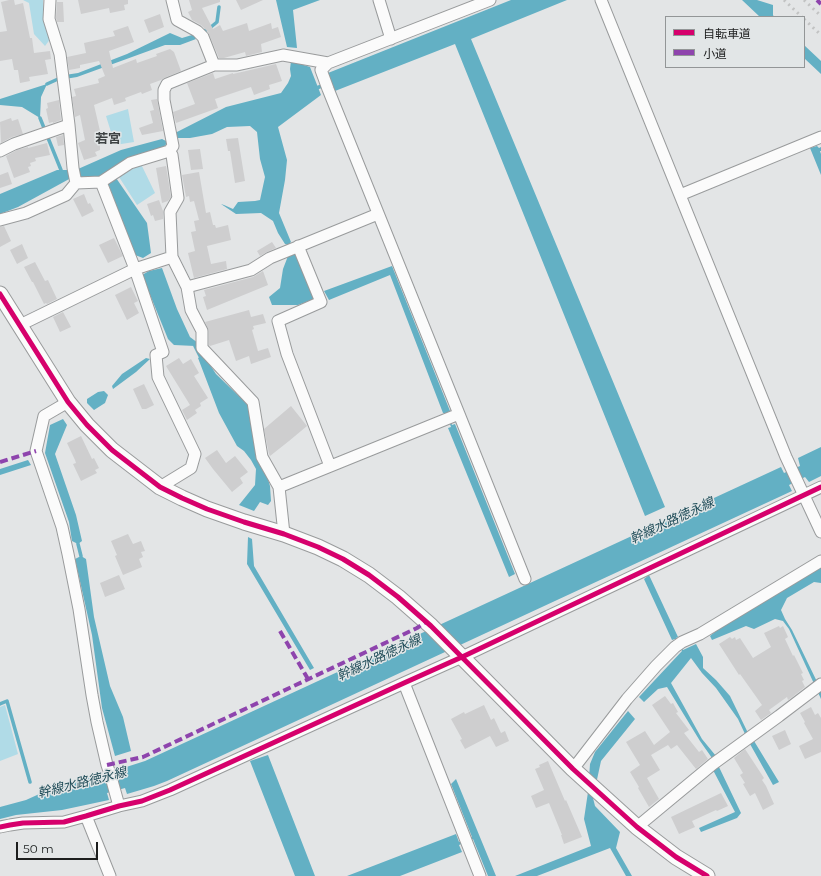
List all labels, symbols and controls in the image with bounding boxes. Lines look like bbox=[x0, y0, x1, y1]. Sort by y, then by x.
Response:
legend bbox=[665, 16, 805, 68]
text: 自転車道 bbox=[703, 26, 751, 41]
text: 小道 bbox=[703, 46, 727, 61]
district label: 若宮 bbox=[95, 131, 121, 147]
water label: 幹線水路徳永線 bbox=[627, 495, 717, 547]
water label: 幹線水路徳永線 bbox=[334, 632, 424, 684]
water label: 幹線水路徳永線 bbox=[36, 764, 128, 802]
scale bar bbox=[18, 834, 100, 860]
text: 50 m bbox=[23, 841, 54, 856]

